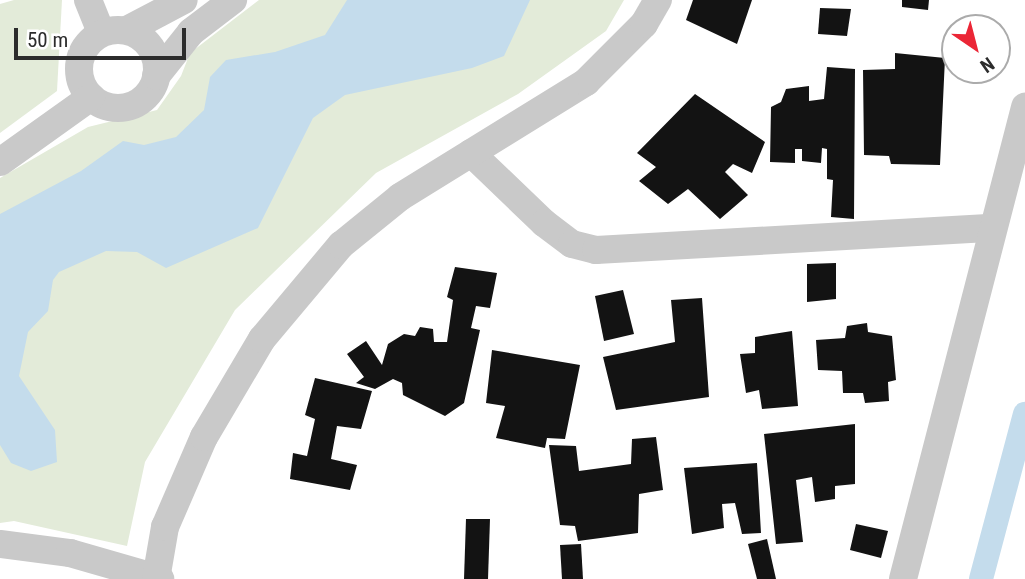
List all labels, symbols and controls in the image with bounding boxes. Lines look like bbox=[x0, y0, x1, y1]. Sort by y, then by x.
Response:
scale bar bbox=[18, 14, 189, 58]
north arrow bbox=[941, 14, 1011, 84]
text: 50 m bbox=[27, 28, 68, 52]
text: N bbox=[976, 52, 999, 78]

